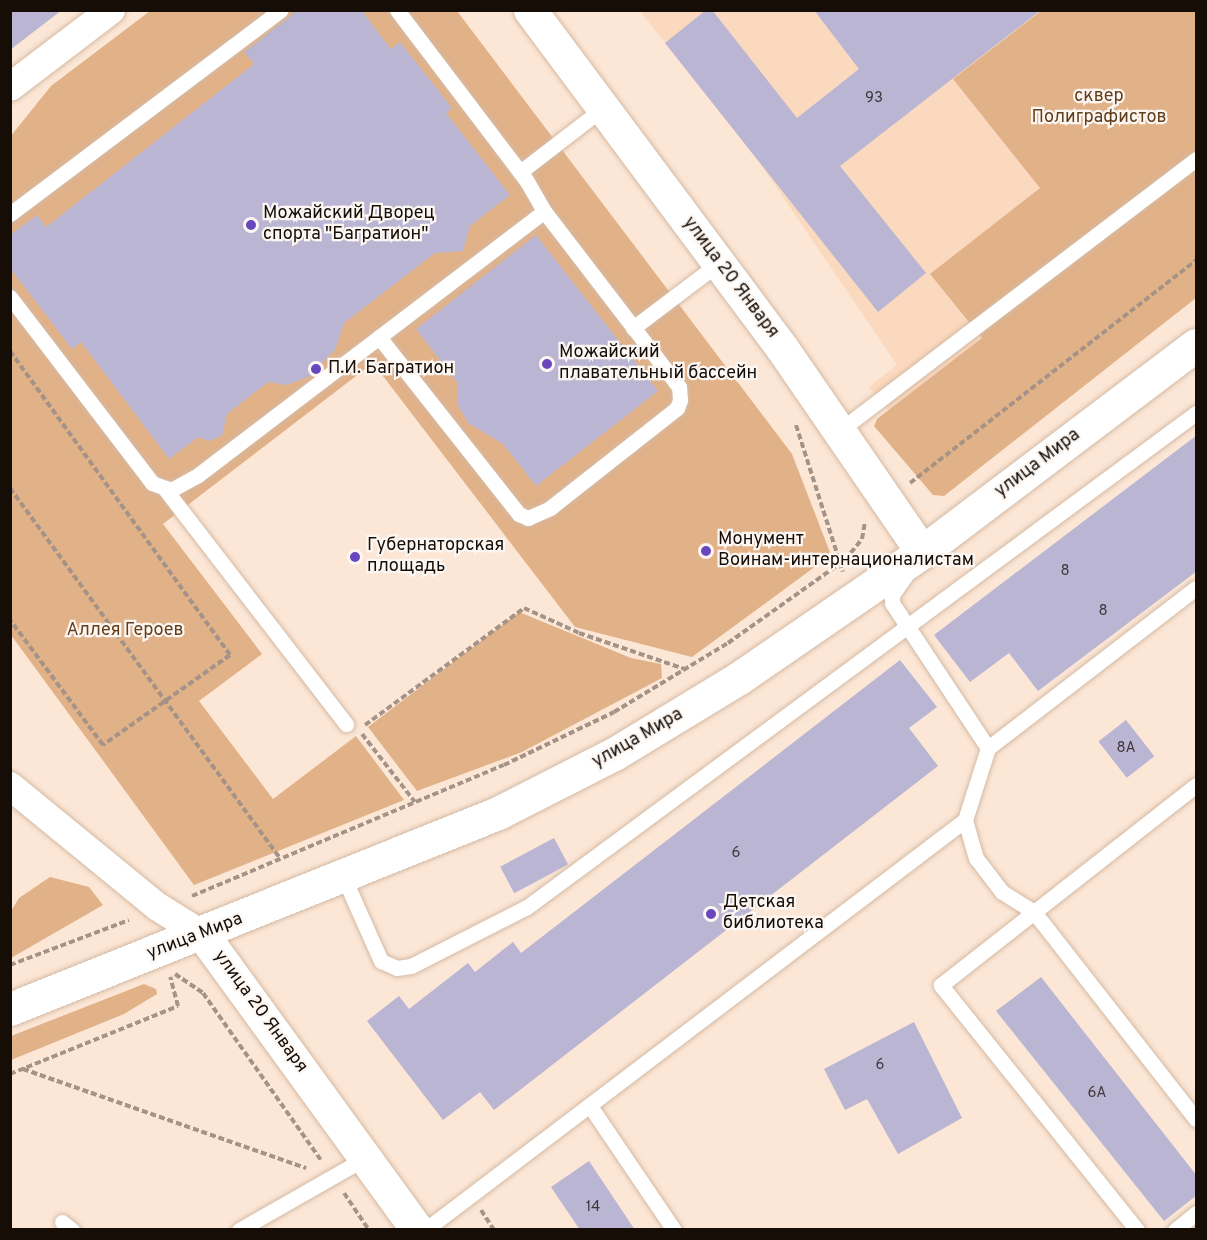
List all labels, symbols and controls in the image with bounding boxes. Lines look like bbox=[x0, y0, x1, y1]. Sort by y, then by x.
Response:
park label: сквер Полиграфистов bbox=[1031, 87, 1167, 130]
house number: 93 bbox=[865, 90, 883, 108]
place label: Можайский Дворец спорта "Багратион" bbox=[263, 204, 435, 246]
street label: улица 20 Января bbox=[677, 213, 783, 343]
marker: Можайский Дворец спорта "Багратион" bbox=[244, 218, 258, 232]
place label: Можайский плавательный бассейн bbox=[559, 343, 757, 386]
marker: Можайский плавательный бассейн bbox=[540, 357, 554, 371]
place label: П.И. Багратион bbox=[328, 358, 454, 380]
marker: П.И. Багратион bbox=[309, 362, 323, 376]
street label: улица Мира bbox=[991, 425, 1085, 503]
place label: Монумент Воинам-интернационалистам bbox=[718, 530, 974, 572]
place label: Губернаторская площадь bbox=[367, 536, 504, 578]
marker: Монумент Воинам-интернационалистам bbox=[699, 544, 713, 558]
marker: Губернаторская площадь bbox=[348, 550, 362, 564]
house number: 8 bbox=[1060, 563, 1070, 581]
house number: 8 bbox=[1098, 603, 1108, 621]
park label: Аллея Героев bbox=[66, 620, 184, 642]
street label: улица Мира bbox=[589, 704, 687, 774]
house number: 8А bbox=[1116, 740, 1136, 758]
house number: 6 bbox=[732, 845, 740, 863]
place label: Детская библиотека bbox=[723, 893, 824, 936]
marker: Детская библиотека bbox=[704, 907, 718, 921]
street label: улица Мира bbox=[144, 909, 246, 965]
street label: улица 20 Января bbox=[208, 946, 312, 1078]
house number: 6 bbox=[876, 1057, 884, 1075]
house number: 6А bbox=[1088, 1085, 1106, 1103]
house number: 14 bbox=[586, 1199, 600, 1217]

